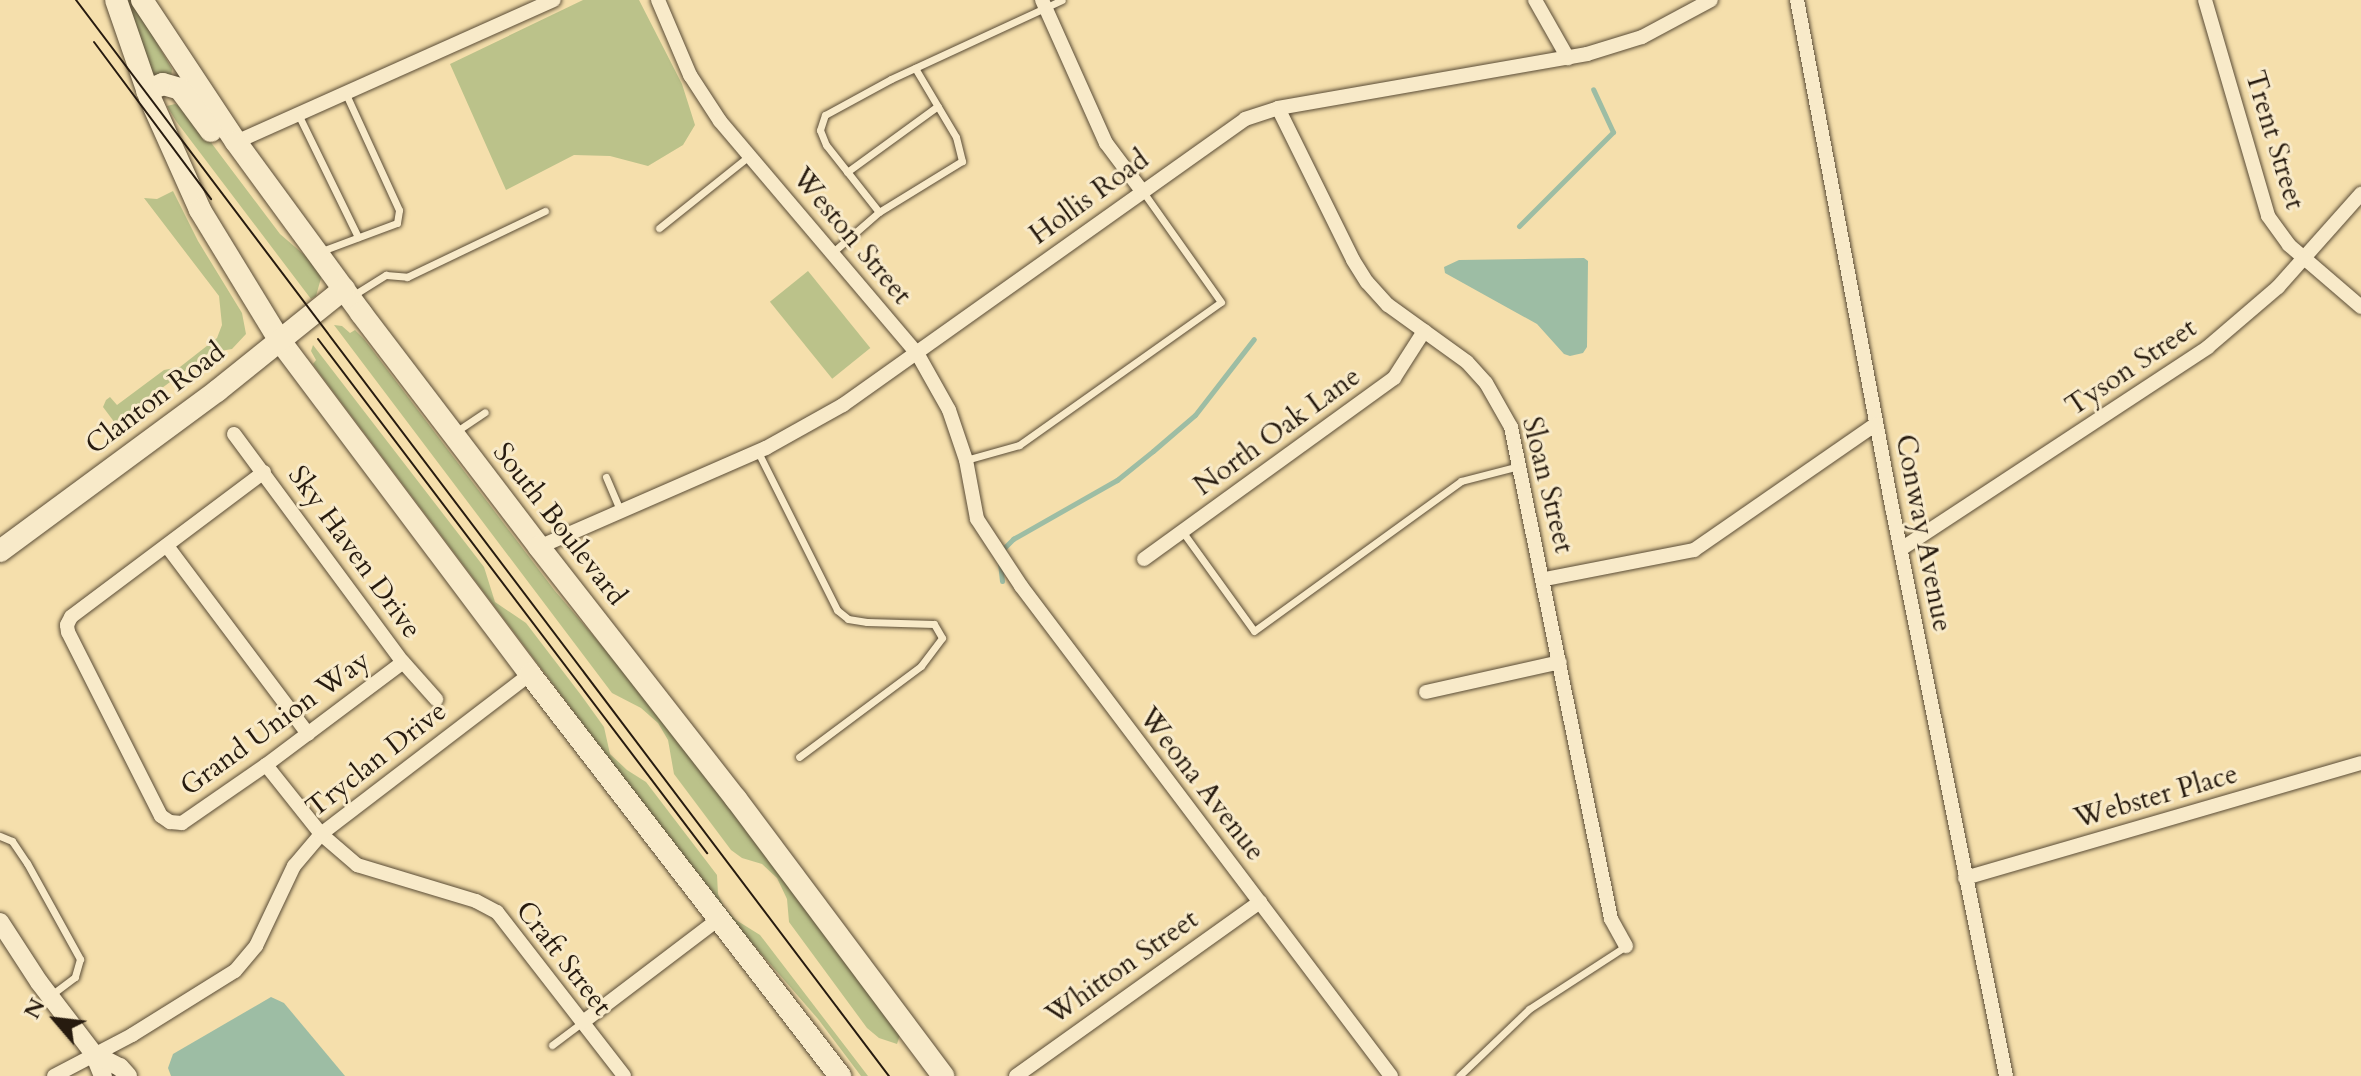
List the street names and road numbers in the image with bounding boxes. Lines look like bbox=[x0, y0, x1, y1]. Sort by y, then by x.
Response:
street label: Trent Street bbox=[2238, 67, 2312, 213]
street label: Hollis Road bbox=[1023, 143, 1155, 251]
street label: Weston Street bbox=[785, 161, 919, 311]
street label: Tyson Street bbox=[2059, 311, 2203, 423]
street label: Clanton Road bbox=[79, 335, 231, 461]
street label: North Oak Lane bbox=[1187, 359, 1367, 503]
street label: Sloan Street bbox=[1515, 413, 1581, 557]
street label: Conway Avenue bbox=[1888, 432, 1960, 634]
street label: South Boulevard bbox=[486, 436, 634, 612]
street label: Sky Haven Drive bbox=[281, 459, 429, 645]
street label: Grand Union Way bbox=[174, 643, 376, 803]
street label: Tryclan Drive bbox=[299, 694, 453, 824]
street label: Weona Avenue bbox=[1132, 701, 1272, 867]
street label: Webster Place bbox=[2070, 757, 2242, 835]
street label: Craft Street bbox=[509, 894, 619, 1022]
street label: Whitton Street bbox=[1040, 902, 1204, 1032]

